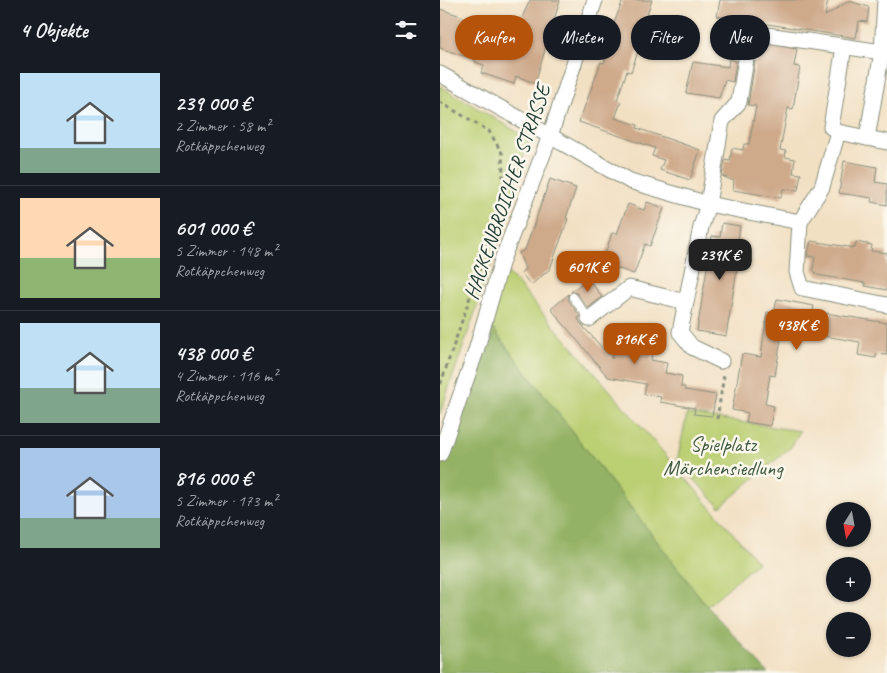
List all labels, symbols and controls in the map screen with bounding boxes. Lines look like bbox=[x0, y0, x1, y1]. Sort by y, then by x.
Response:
chip: Kaufen bbox=[455, 15, 533, 60]
chip: Mieten bbox=[543, 15, 621, 60]
chip: Filter bbox=[631, 15, 700, 60]
chip: Neu bbox=[710, 15, 770, 60]
icon: filters bbox=[392, 16, 420, 44]
text: 4 Objekte bbox=[20, 17, 88, 43]
street label: HACKENBROICHER STRASSE bbox=[458, 78, 557, 303]
text: 239 000 € bbox=[175, 90, 251, 116]
icon: home bbox=[60, 93, 120, 153]
text: 2 Zimmer · 58 m² bbox=[175, 116, 270, 136]
text: Rotkäppchenweg bbox=[175, 136, 264, 156]
text: 601 000 € bbox=[175, 215, 252, 241]
icon: home bbox=[60, 218, 120, 278]
pin: 239K € bbox=[679, 238, 761, 281]
text: 5 Zimmer · 148 m² bbox=[175, 241, 277, 261]
text: 239K € bbox=[700, 245, 740, 265]
pin: 601K € bbox=[547, 250, 629, 293]
text: 601K € bbox=[567, 257, 609, 277]
text: Rotkäppchenweg bbox=[175, 261, 264, 281]
pin: 438K € bbox=[756, 308, 838, 351]
text: 438K € bbox=[777, 315, 817, 335]
pin: 816K € bbox=[594, 322, 676, 365]
text: 816K € bbox=[614, 329, 656, 349]
text: 438 000 € bbox=[175, 340, 251, 366]
icon: home bbox=[60, 343, 120, 403]
text: 4 Zimmer · 116 m² bbox=[175, 366, 277, 386]
text: Rotkäppchenweg bbox=[175, 386, 264, 406]
park label: Spielplatz Märchensiedlung bbox=[663, 431, 784, 481]
text: 816 000 € bbox=[175, 465, 252, 491]
icon: home bbox=[60, 468, 120, 528]
text: 5 Zimmer · 173 m² bbox=[175, 491, 277, 511]
north arrow bbox=[826, 502, 871, 548]
map controls bbox=[826, 502, 871, 657]
text: Rotkäppchenweg bbox=[175, 511, 264, 531]
button: + bbox=[826, 557, 871, 602]
button: − bbox=[826, 612, 871, 657]

